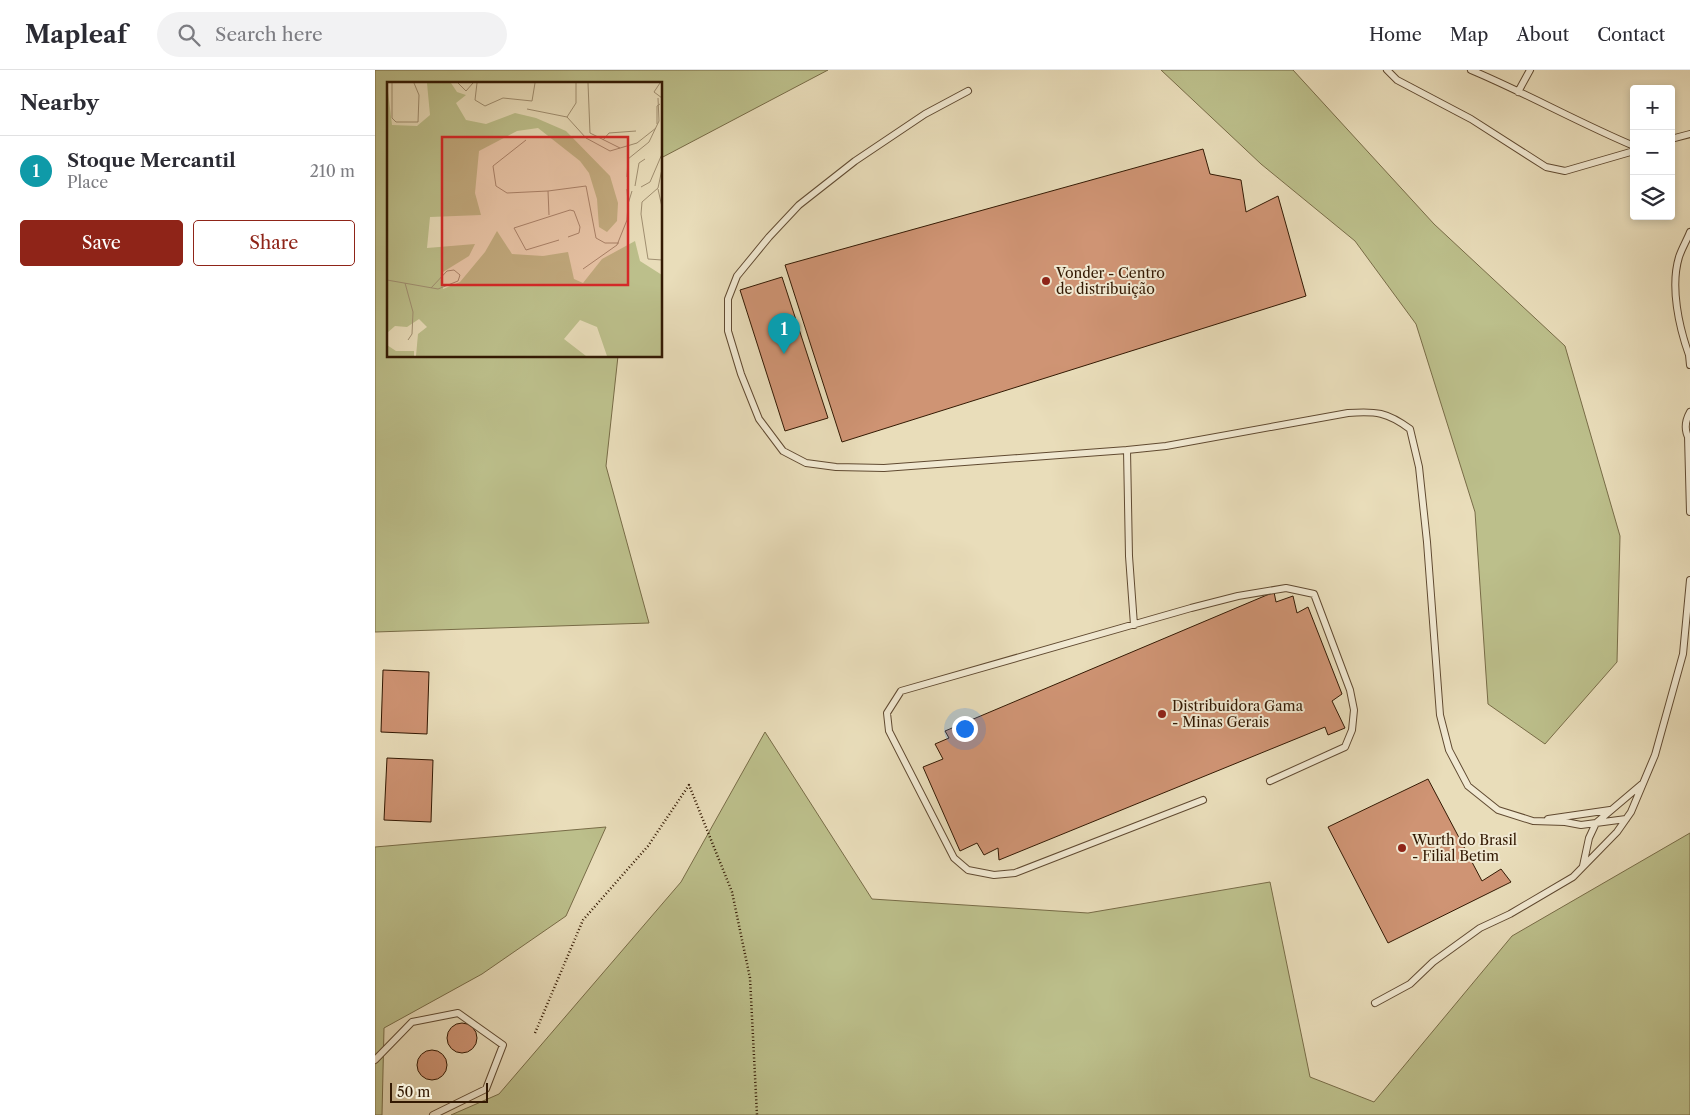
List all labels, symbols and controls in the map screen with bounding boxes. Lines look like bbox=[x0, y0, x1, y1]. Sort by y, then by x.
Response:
search box bbox=[157, 12, 507, 57]
text: Mapleaf bbox=[25, 20, 127, 49]
icon: search bbox=[175, 21, 203, 49]
text: Search here bbox=[215, 23, 323, 46]
text: Home bbox=[1369, 24, 1422, 46]
text: Map bbox=[1450, 24, 1488, 46]
text: About bbox=[1516, 24, 1569, 46]
text: Contact bbox=[1597, 24, 1665, 46]
inset map bbox=[387, 82, 663, 358]
map controls bbox=[1630, 85, 1675, 220]
button: + bbox=[1630, 85, 1675, 130]
text: Nearby bbox=[20, 90, 99, 115]
button: − bbox=[1630, 130, 1675, 175]
text: Stoque Mercantil bbox=[67, 149, 236, 172]
text: 1 bbox=[32, 161, 40, 181]
text: 210 m bbox=[310, 161, 355, 181]
text: Place bbox=[67, 172, 108, 192]
button: layers bbox=[1630, 175, 1675, 220]
button: Save bbox=[20, 220, 183, 266]
button: Share bbox=[193, 220, 355, 266]
place label: Vonder - Centro de distribuição bbox=[1055, 264, 1165, 298]
marker: Vonder - Centro de distribuição bbox=[1040, 275, 1052, 287]
pin: 1 bbox=[768, 313, 800, 354]
place label: Distribuidora Gama - Minas Gerais bbox=[1172, 697, 1304, 731]
marker: Distribuidora Gama - Minas Gerais bbox=[1156, 708, 1168, 720]
your location bbox=[952, 716, 978, 742]
place label: Wurth do Brasil - Filial Betim bbox=[1411, 831, 1517, 865]
marker: Wurth do Brasil - Filial Betim bbox=[1396, 842, 1408, 854]
scale bar bbox=[390, 1080, 487, 1103]
text: 50 m bbox=[397, 1083, 430, 1101]

